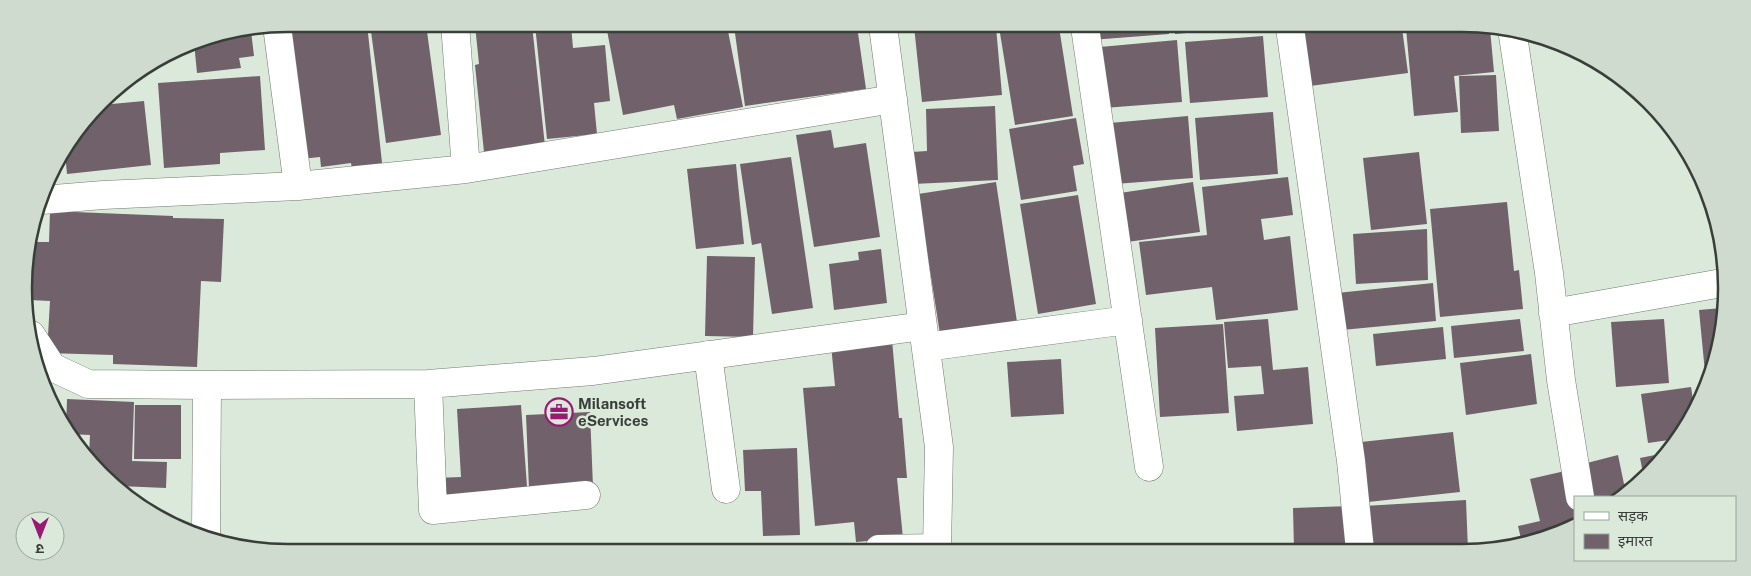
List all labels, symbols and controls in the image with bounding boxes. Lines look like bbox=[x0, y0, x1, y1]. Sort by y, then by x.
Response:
place label: Milansoft eServices bbox=[578, 395, 649, 429]
office icon: Milansoft eServices bbox=[544, 397, 574, 427]
legend bbox=[1574, 496, 1736, 561]
text: सड़क bbox=[1618, 507, 1648, 524]
north arrow bbox=[15, 511, 65, 561]
text: इमारत bbox=[1618, 532, 1653, 549]
text: उ bbox=[35, 541, 44, 557]

